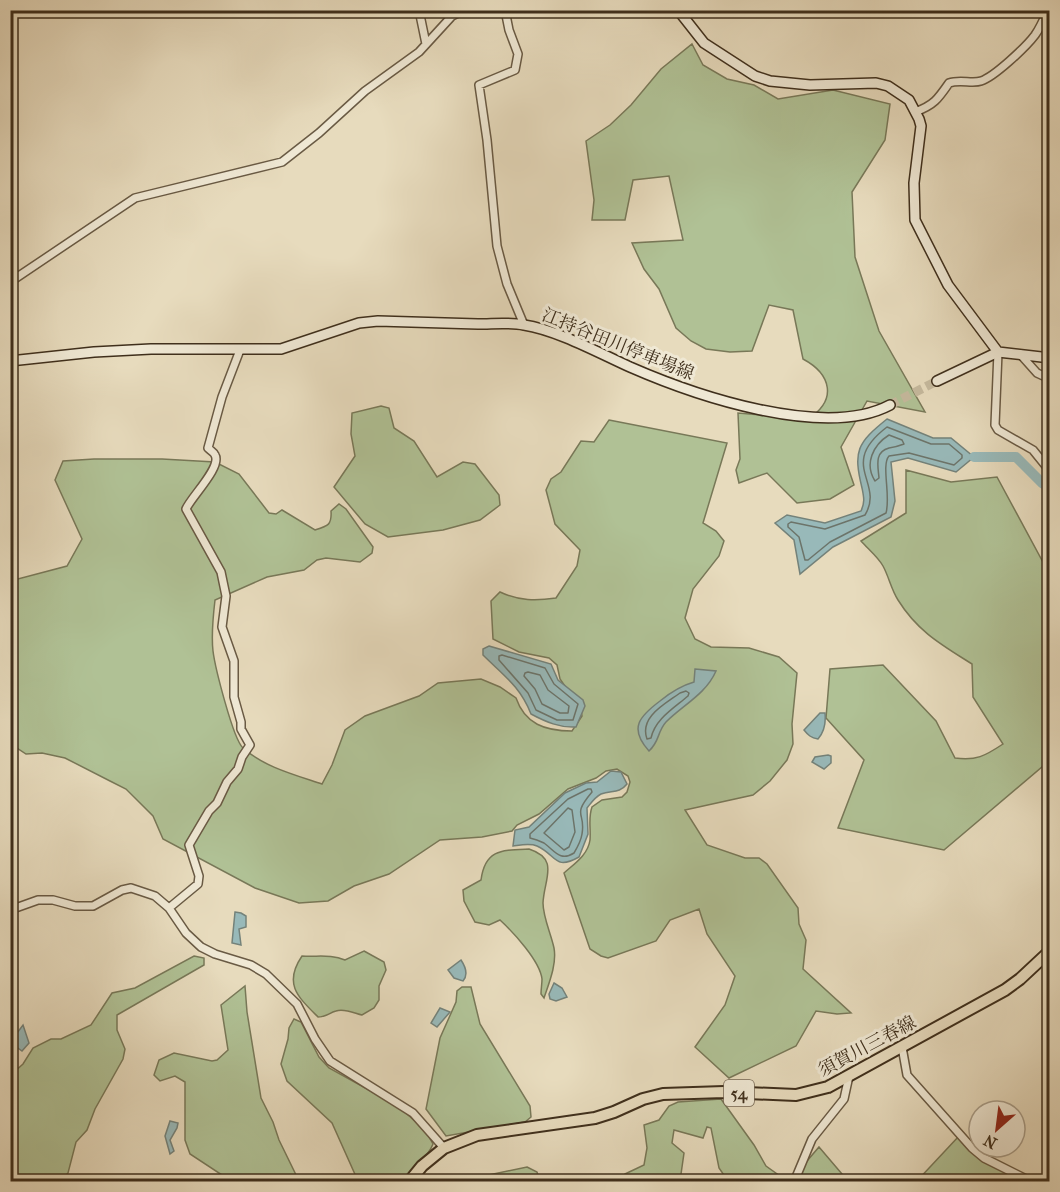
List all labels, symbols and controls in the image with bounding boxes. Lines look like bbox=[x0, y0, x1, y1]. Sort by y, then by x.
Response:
street label: 江持谷田川停車場線 bbox=[539, 304, 697, 385]
street label: 須賀川三春線 bbox=[815, 1012, 920, 1081]
road number: 54 bbox=[724, 1080, 754, 1106]
north arrow bbox=[967, 1099, 1027, 1159]
text: N bbox=[980, 1130, 1000, 1153]

